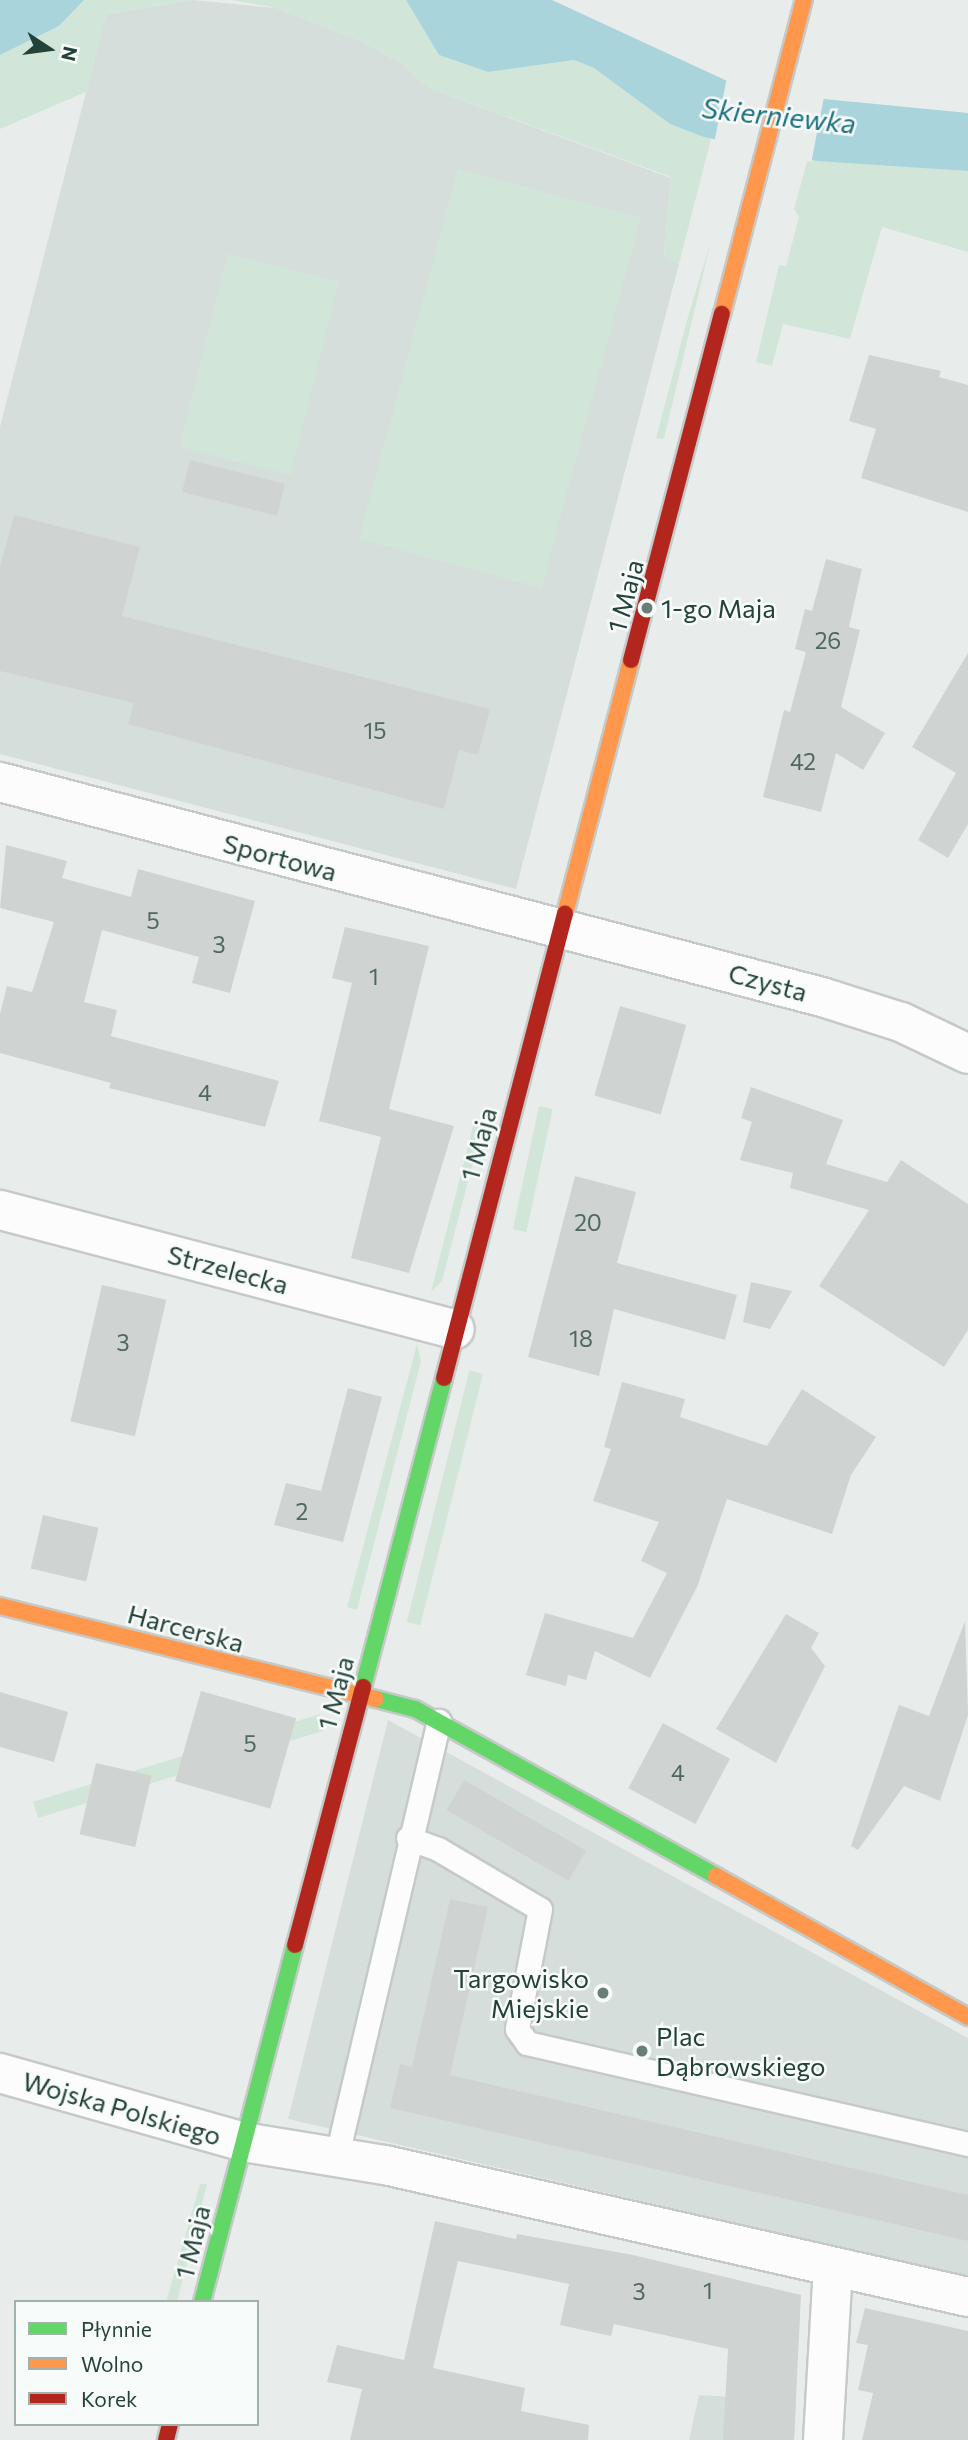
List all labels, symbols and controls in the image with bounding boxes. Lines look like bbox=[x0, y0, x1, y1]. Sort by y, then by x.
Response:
north arrow bbox=[14, 14, 84, 84]
text: N bbox=[57, 44, 83, 63]
water label: Skierniewka bbox=[700, 90, 858, 140]
street label: 1 Maja bbox=[600, 556, 650, 636]
place label: 1-go Maja bbox=[661, 592, 776, 624]
marker: 1-go Maja bbox=[639, 600, 655, 616]
house number: 26 bbox=[815, 626, 841, 654]
house number: 15 bbox=[363, 716, 387, 744]
house number: 42 bbox=[790, 747, 816, 775]
street label: Sportowa bbox=[220, 827, 340, 887]
house number: 5 bbox=[146, 906, 160, 934]
house number: 3 bbox=[212, 930, 226, 958]
street label: Czysta bbox=[725, 957, 811, 1007]
house number: 1 bbox=[369, 962, 379, 990]
house number: 4 bbox=[198, 1078, 212, 1106]
street label: 1 Maja bbox=[453, 1104, 503, 1184]
house number: 20 bbox=[574, 1208, 602, 1236]
street label: Strzelecka bbox=[164, 1238, 292, 1300]
house number: 18 bbox=[569, 1324, 593, 1352]
house number: 3 bbox=[116, 1328, 130, 1356]
house number: 2 bbox=[296, 1497, 308, 1525]
street label: Harcerska bbox=[124, 1598, 248, 1658]
street label: 1 Maja bbox=[310, 1653, 360, 1733]
house number: 5 bbox=[243, 1729, 257, 1757]
house number: 4 bbox=[671, 1758, 685, 1786]
place label: Targowisko Miejskie bbox=[453, 1962, 589, 2024]
marker: Targowisko Miejskie bbox=[595, 1985, 611, 2001]
place label: Plac Dąbrowskiego bbox=[656, 2020, 826, 2082]
marker: Plac Dąbrowskiego bbox=[634, 2043, 650, 2059]
street label: Wojska Polskiego bbox=[19, 2065, 225, 2151]
street label: 1 Maja bbox=[168, 2202, 216, 2282]
house number: 1 bbox=[703, 2276, 713, 2304]
house number: 3 bbox=[632, 2277, 646, 2305]
legend bbox=[14, 2300, 259, 2426]
text: Płynnie bbox=[81, 2316, 152, 2341]
text: Wolno bbox=[81, 2351, 143, 2376]
text: Korek bbox=[81, 2386, 137, 2411]

